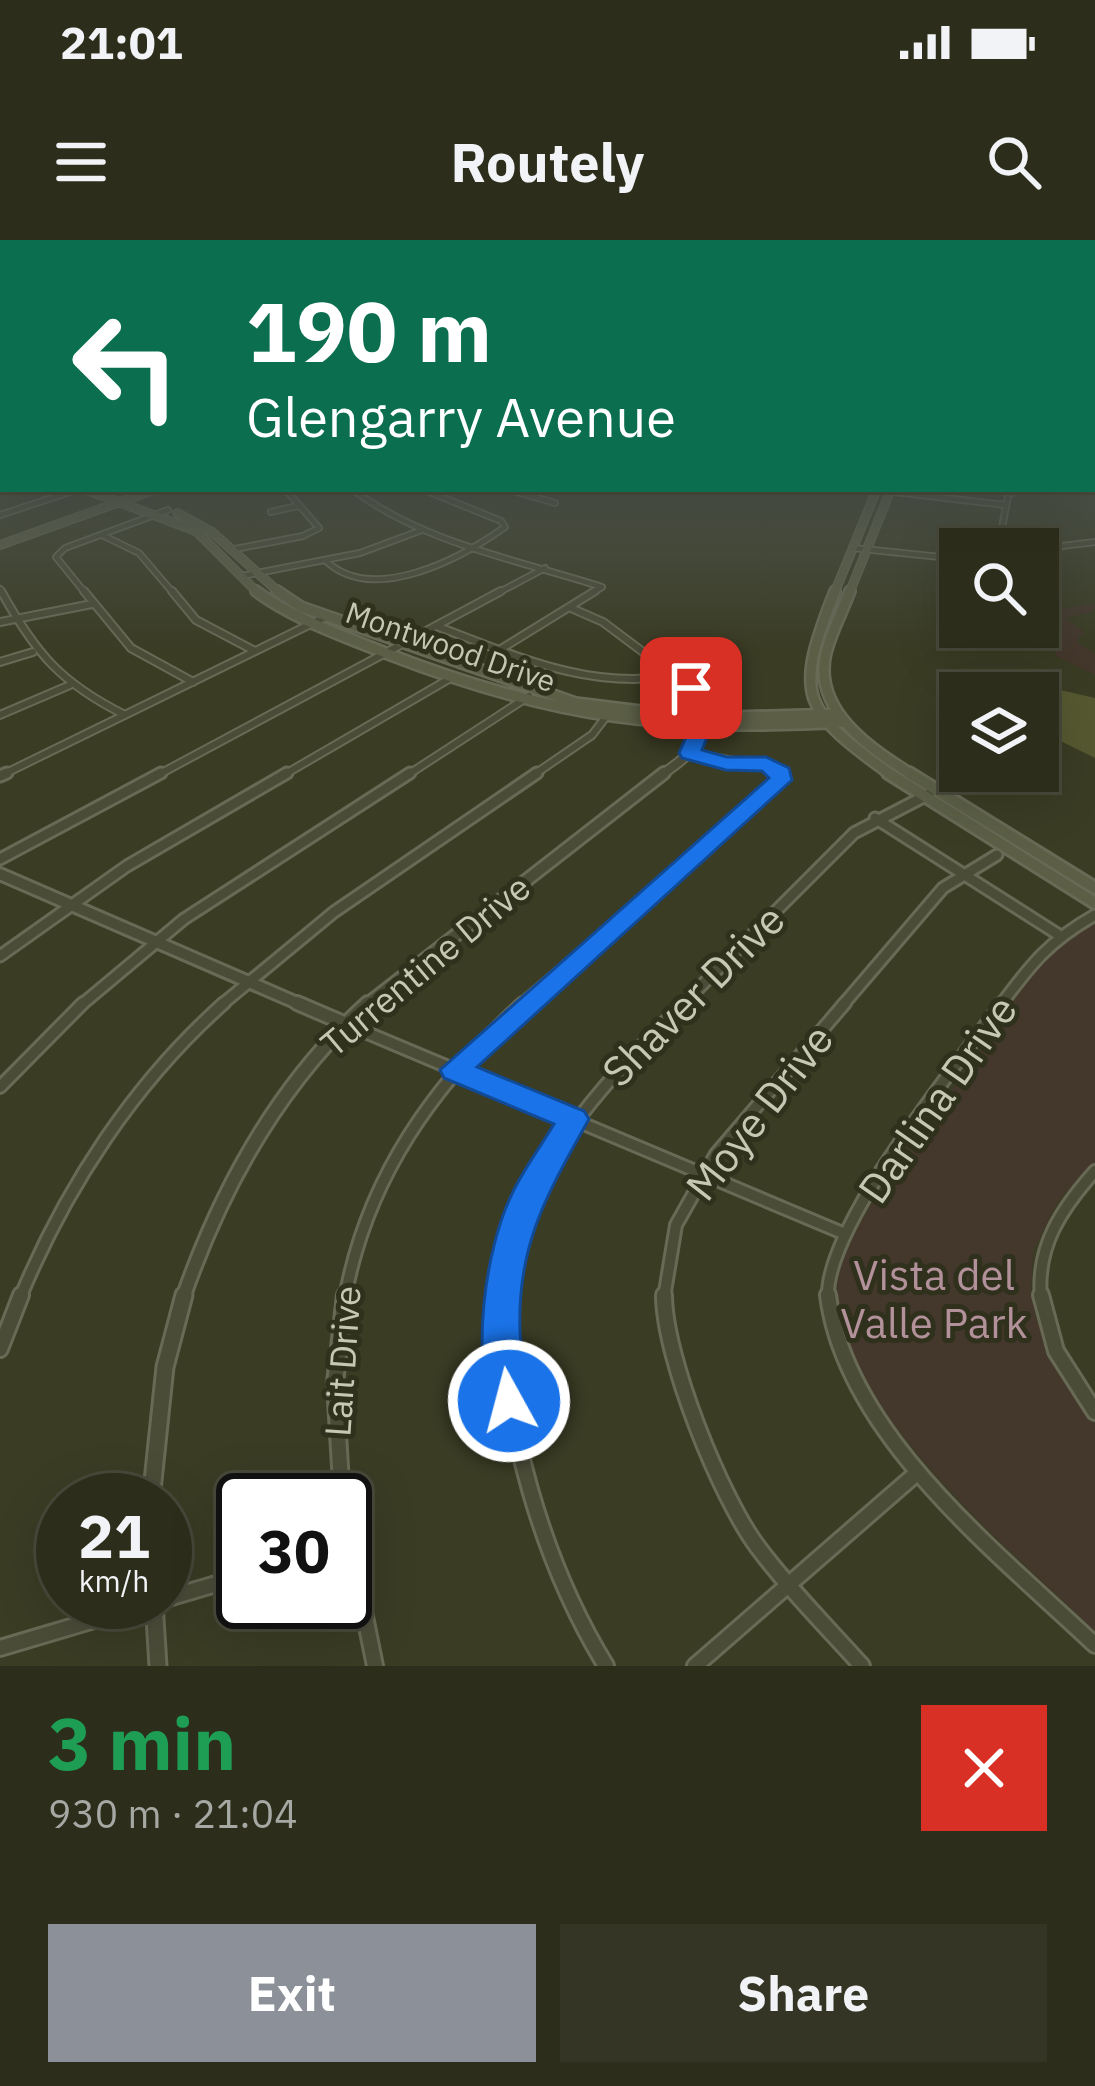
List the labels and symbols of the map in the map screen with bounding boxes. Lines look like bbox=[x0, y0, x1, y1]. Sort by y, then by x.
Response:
street label: Montwood Drive bbox=[341, 592, 561, 700]
pin bbox=[640, 637, 742, 739]
street label: Turrentine Drive bbox=[310, 864, 540, 1066]
street label: Shaver Drive bbox=[590, 892, 796, 1098]
street label: Darlina Drive bbox=[845, 984, 1029, 1214]
street label: Moye Drive bbox=[673, 1013, 845, 1211]
park label: Vista del Valle Park bbox=[840, 1247, 1028, 1350]
street label: Lait Drive bbox=[313, 1284, 371, 1438]
position arrow bbox=[446, 1338, 572, 1464]
speed limit sign: 30 bbox=[216, 1473, 372, 1629]

